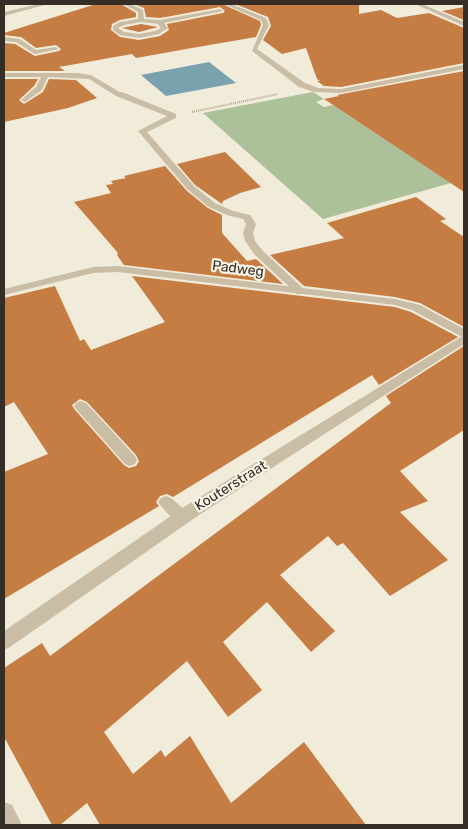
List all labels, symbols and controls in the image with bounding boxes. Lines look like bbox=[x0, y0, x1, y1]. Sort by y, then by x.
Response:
street label: Padweg bbox=[211, 257, 265, 281]
street label: Kouterstraat bbox=[192, 457, 270, 515]

